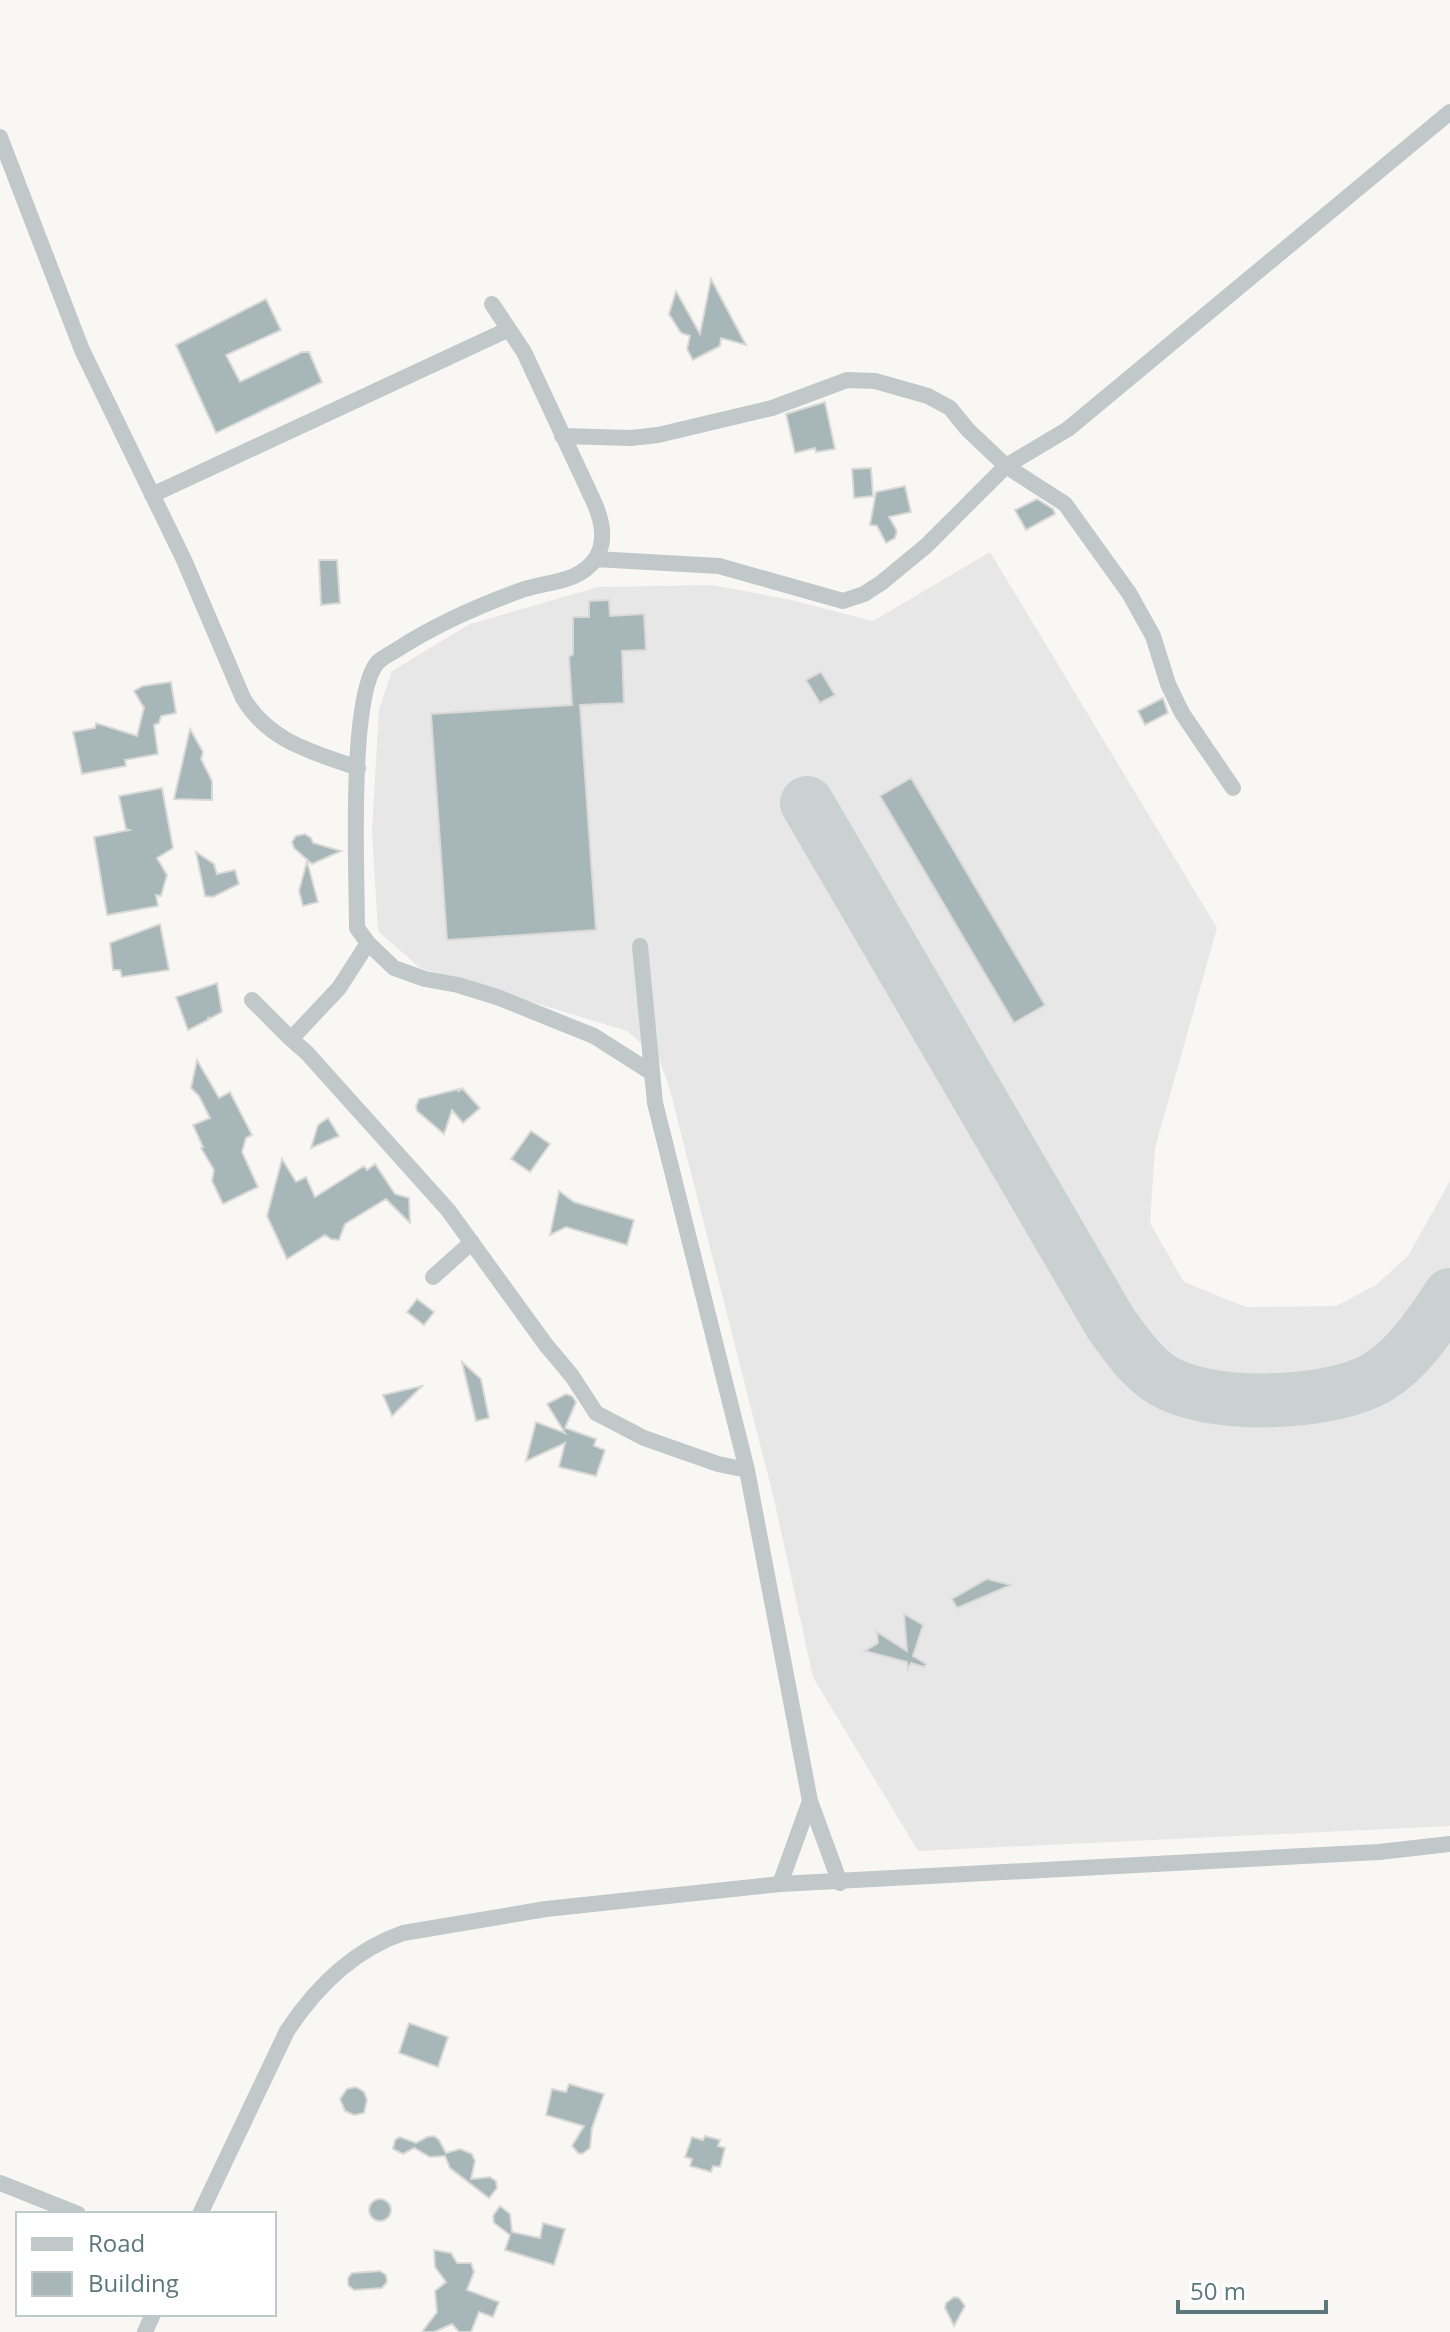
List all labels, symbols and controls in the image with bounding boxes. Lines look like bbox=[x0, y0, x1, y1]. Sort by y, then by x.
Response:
legend bbox=[16, 2212, 276, 2316]
text: Road bbox=[88, 2226, 145, 2259]
scale bar bbox=[1178, 2264, 1326, 2314]
text: Building bbox=[88, 2266, 179, 2299]
text: 50 m bbox=[1190, 2274, 1246, 2307]

